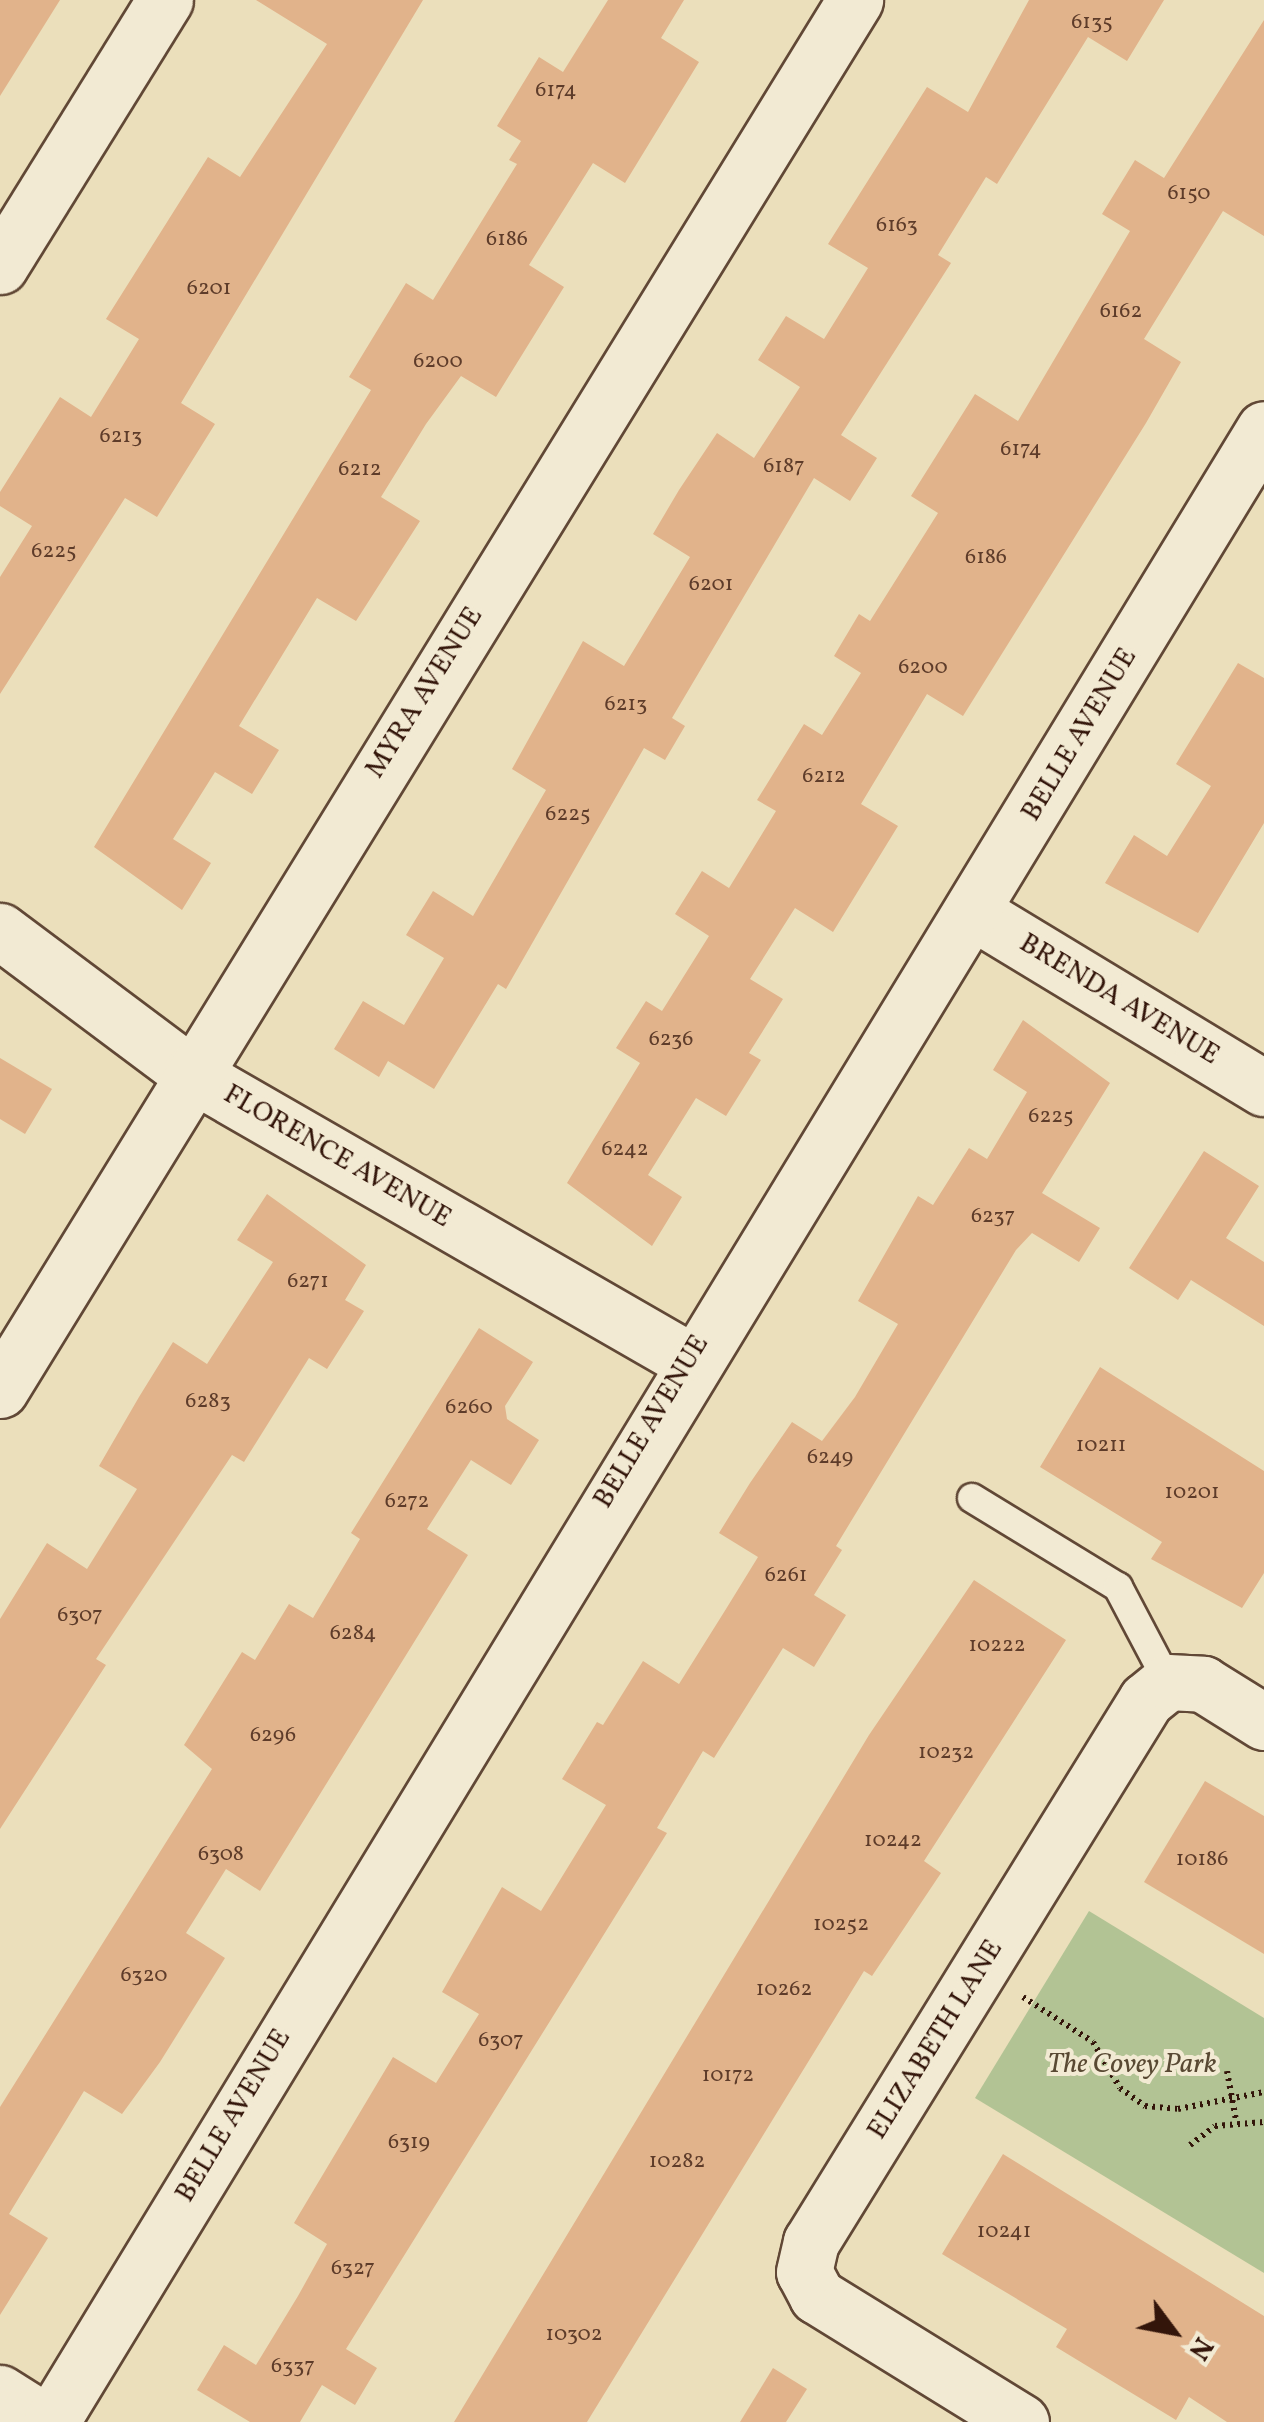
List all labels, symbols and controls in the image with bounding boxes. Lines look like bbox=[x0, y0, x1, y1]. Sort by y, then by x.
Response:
house number: 6135 bbox=[1071, 10, 1113, 36]
house number: 6174 bbox=[535, 78, 577, 104]
house number: 6150 bbox=[1167, 181, 1211, 207]
house number: 6163 bbox=[876, 213, 918, 239]
house number: 6186 bbox=[486, 227, 528, 253]
house number: 6201 bbox=[187, 276, 231, 302]
house number: 6162 bbox=[1100, 299, 1142, 325]
house number: 6200 bbox=[413, 349, 463, 375]
house number: 6213 bbox=[100, 424, 142, 450]
house number: 6174 bbox=[1000, 437, 1042, 463]
house number: 6187 bbox=[763, 454, 805, 480]
house number: 6212 bbox=[338, 457, 382, 483]
house number: 6225 bbox=[31, 539, 77, 565]
house number: 6186 bbox=[965, 545, 1007, 571]
house number: 6201 bbox=[689, 572, 733, 598]
street label: MYRA AVENUE bbox=[359, 601, 491, 785]
street label: BELLE AVENUE bbox=[1015, 642, 1145, 828]
house number: 6200 bbox=[898, 655, 948, 681]
house number: 6213 bbox=[605, 692, 647, 718]
house number: 6212 bbox=[802, 764, 846, 790]
house number: 6225 bbox=[545, 802, 591, 828]
street label: BRENDA AVENUE bbox=[1013, 927, 1225, 1073]
house number: 6236 bbox=[649, 1027, 693, 1053]
street label: FLORENCE AVENUE bbox=[217, 1078, 457, 1236]
house number: 6225 bbox=[1028, 1104, 1074, 1130]
house number: 6242 bbox=[601, 1137, 649, 1163]
house number: 6237 bbox=[971, 1204, 1015, 1230]
house number: 6271 bbox=[287, 1269, 329, 1295]
street label: BELLE AVENUE bbox=[587, 1329, 717, 1515]
house number: 6283 bbox=[185, 1389, 231, 1415]
house number: 6260 bbox=[445, 1395, 493, 1421]
house number: 10211 bbox=[1076, 1433, 1126, 1459]
house number: 6249 bbox=[807, 1445, 853, 1471]
house number: 10201 bbox=[1164, 1480, 1220, 1506]
house number: 6272 bbox=[385, 1489, 429, 1515]
house number: 6261 bbox=[765, 1563, 807, 1589]
house number: 6307 bbox=[57, 1603, 103, 1629]
house number: 6284 bbox=[330, 1621, 376, 1647]
house number: 10222 bbox=[968, 1633, 1026, 1659]
house number: 6296 bbox=[250, 1723, 296, 1749]
house number: 10232 bbox=[918, 1740, 974, 1766]
house number: 10242 bbox=[864, 1828, 922, 1854]
house number: 6308 bbox=[198, 1842, 244, 1868]
house number: 10186 bbox=[1176, 1847, 1228, 1873]
house number: 10252 bbox=[813, 1912, 869, 1938]
street label: ELIZABETH LANE bbox=[861, 1934, 1011, 2146]
house number: 6320 bbox=[121, 1963, 167, 1989]
house number: 10262 bbox=[756, 1977, 812, 2003]
street label: BELLE AVENUE bbox=[169, 2023, 299, 2209]
house number: 6307 bbox=[478, 2028, 524, 2054]
park label: The Covey Park bbox=[1047, 2048, 1217, 2082]
house number: 10172 bbox=[702, 2063, 754, 2089]
house number: 6319 bbox=[388, 2130, 430, 2156]
house number: 10282 bbox=[649, 2149, 705, 2175]
house number: 10241 bbox=[977, 2219, 1031, 2245]
house number: 6327 bbox=[331, 2256, 375, 2282]
north arrow bbox=[1124, 2282, 1224, 2382]
house number: 10302 bbox=[545, 2322, 603, 2348]
text: N bbox=[1178, 2329, 1222, 2367]
house number: 6337 bbox=[271, 2354, 315, 2380]

